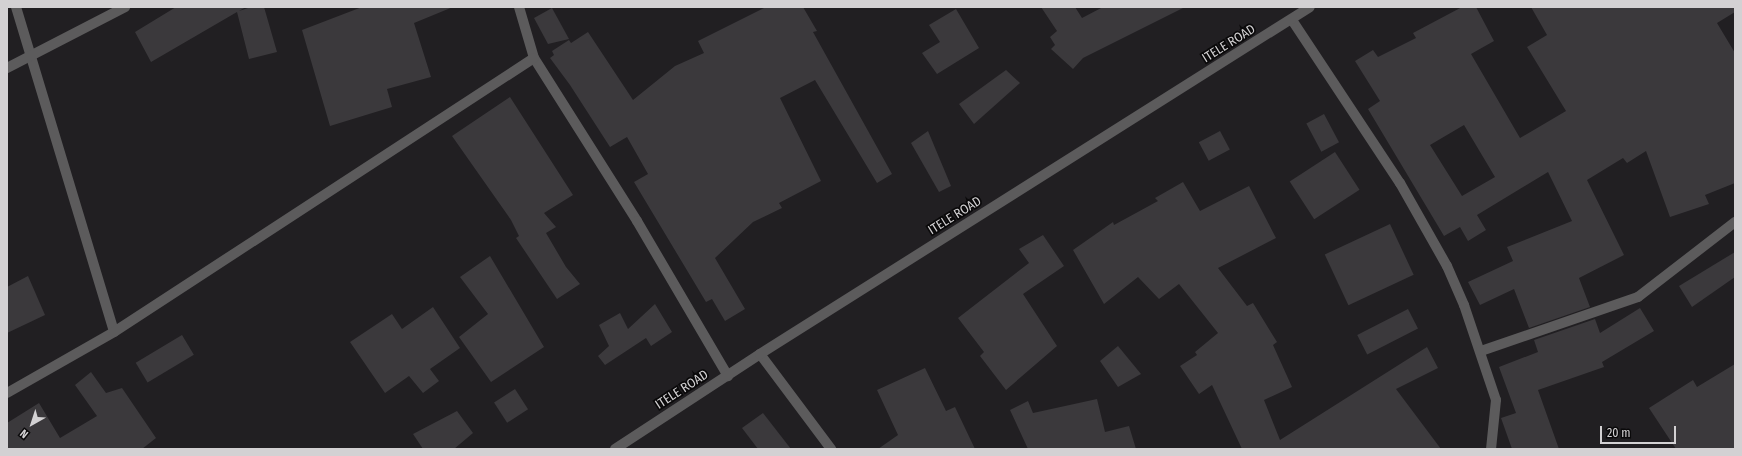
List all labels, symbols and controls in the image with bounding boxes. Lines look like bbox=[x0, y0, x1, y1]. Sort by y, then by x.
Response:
street label: ITELE ROAD bbox=[1199, 22, 1259, 66]
street label: ITELE ROAD bbox=[925, 194, 985, 238]
street label: ITELE ROAD bbox=[653, 367, 711, 413]
north arrow bbox=[12, 404, 52, 444]
scale bar bbox=[1602, 418, 1678, 444]
text: 20 m bbox=[1607, 426, 1631, 440]
text: N bbox=[17, 427, 31, 441]

